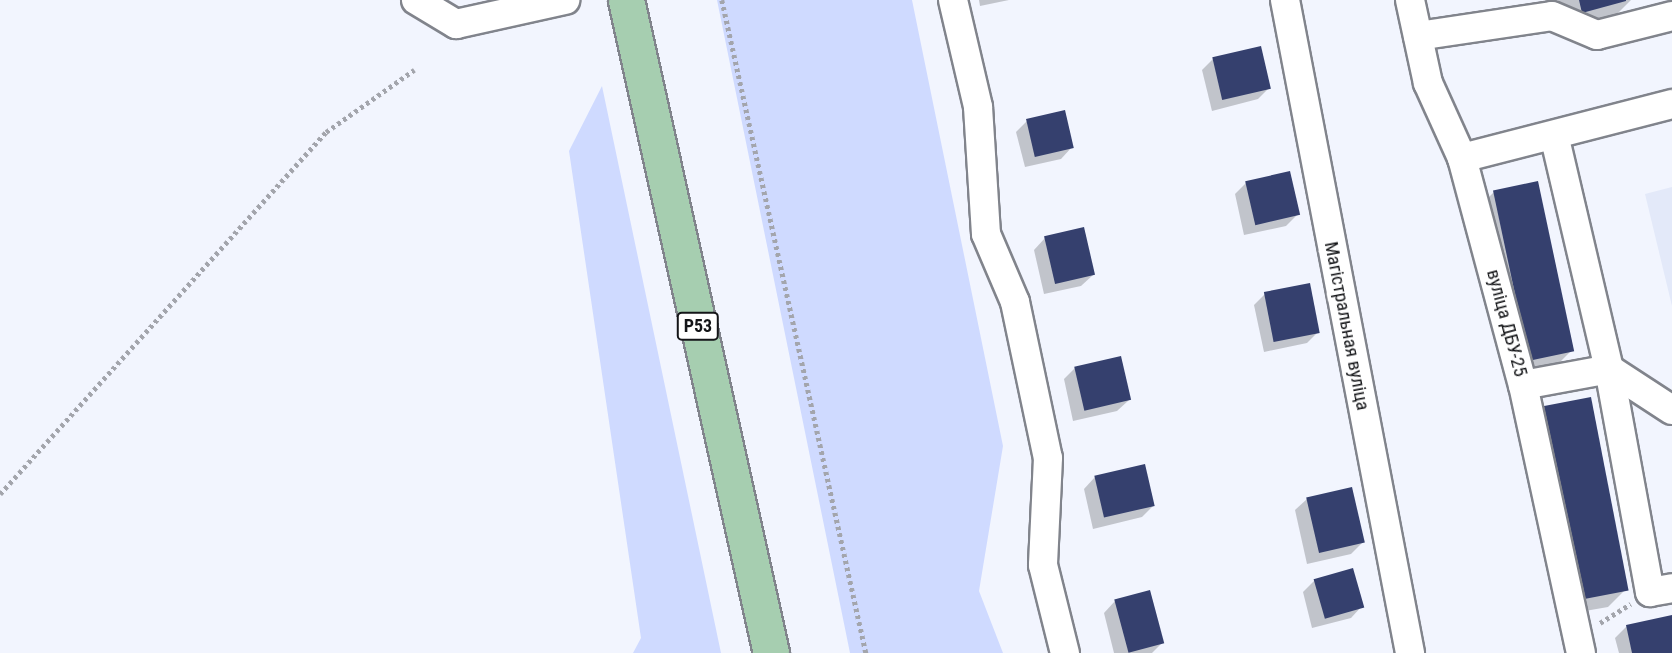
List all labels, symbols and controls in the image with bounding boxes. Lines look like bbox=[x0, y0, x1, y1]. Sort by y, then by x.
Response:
street label: Магістральная вуліца bbox=[1319, 240, 1375, 412]
street label: вуліца ДБУ-25 bbox=[1482, 267, 1532, 379]
road number: Р53 bbox=[675, 312, 721, 340]

